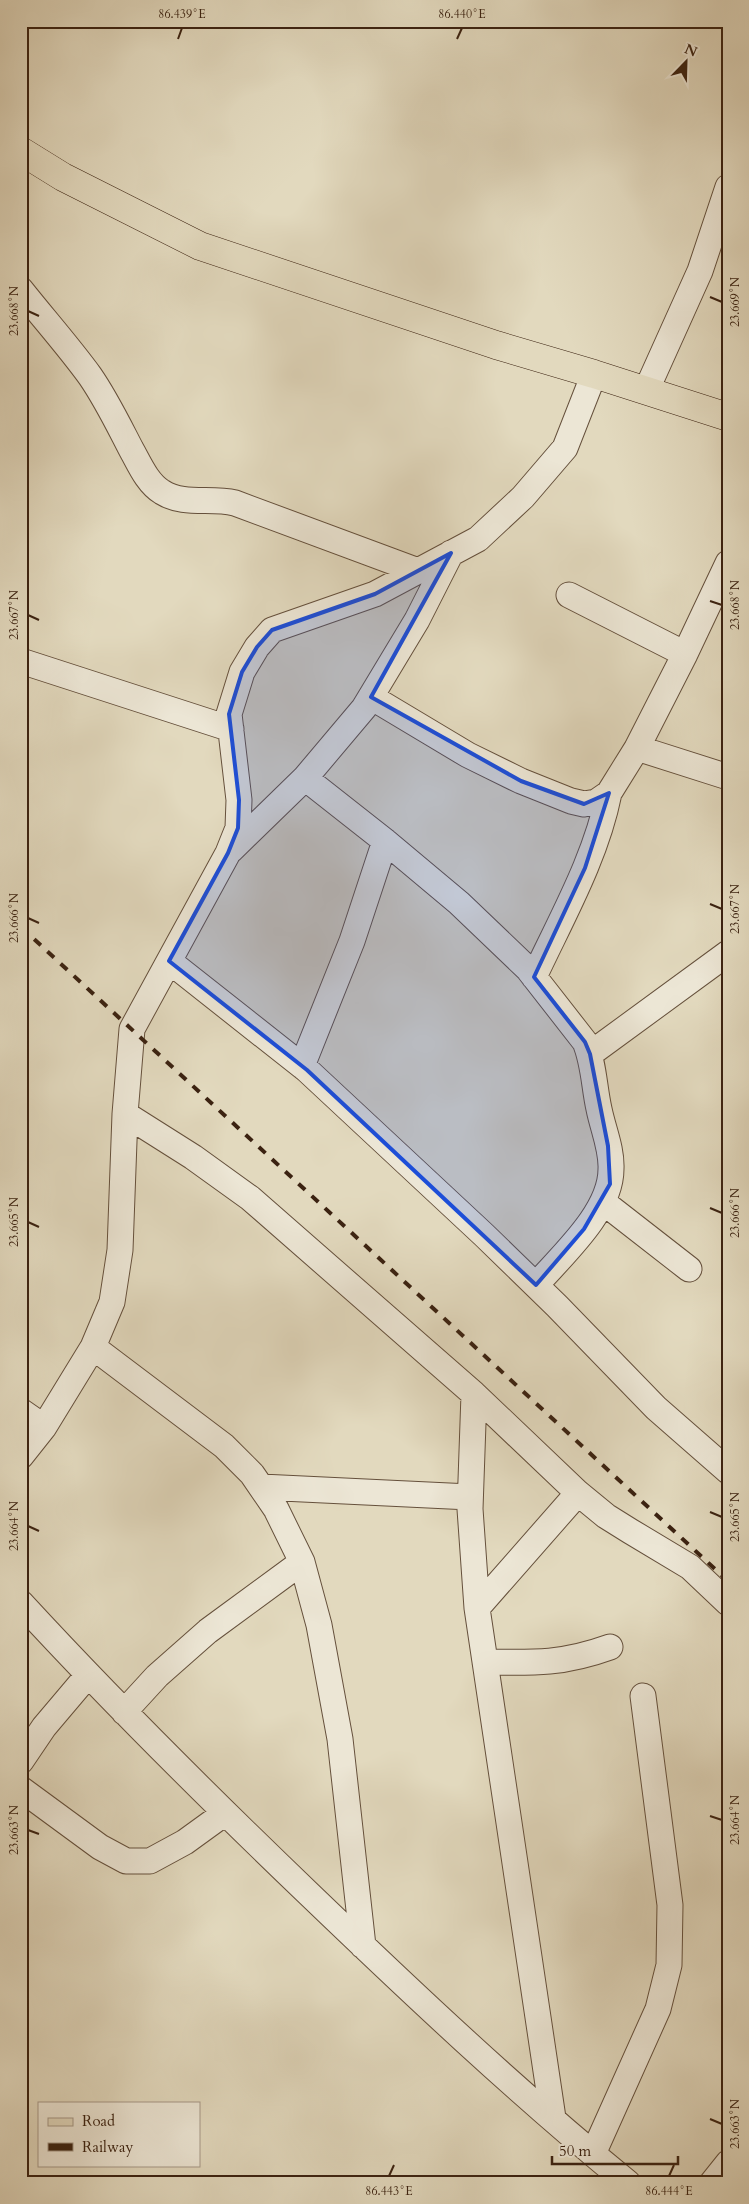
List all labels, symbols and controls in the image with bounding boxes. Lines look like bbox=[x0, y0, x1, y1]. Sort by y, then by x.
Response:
text: 86.439°E bbox=[158, 6, 206, 22]
text: 86.440°E bbox=[438, 6, 486, 22]
north arrow bbox=[662, 38, 712, 88]
text: N bbox=[682, 39, 700, 62]
text: 23.669°N bbox=[727, 276, 743, 327]
text: 23.668°N bbox=[6, 285, 22, 336]
text: 23.668°N bbox=[727, 579, 743, 630]
text: 23.667°N bbox=[6, 589, 22, 640]
text: 23.667°N bbox=[727, 883, 743, 934]
text: 23.666°N bbox=[6, 892, 22, 943]
text: 23.666°N bbox=[727, 1187, 743, 1238]
text: 23.665°N bbox=[6, 1196, 22, 1247]
text: 23.665°N bbox=[727, 1491, 743, 1542]
text: 23.664°N bbox=[6, 1500, 22, 1551]
text: 23.664°N bbox=[727, 1794, 743, 1845]
text: 23.663°N bbox=[6, 1804, 22, 1855]
text: 23.663°N bbox=[727, 2098, 743, 2149]
legend bbox=[38, 2102, 200, 2166]
text: Road bbox=[82, 2111, 115, 2131]
scale bar bbox=[552, 2134, 678, 2166]
text: Railway bbox=[82, 2137, 133, 2157]
text: 50 m bbox=[559, 2141, 591, 2161]
text: 86.443°E bbox=[365, 2183, 413, 2199]
text: 86.444°E bbox=[645, 2183, 693, 2199]

